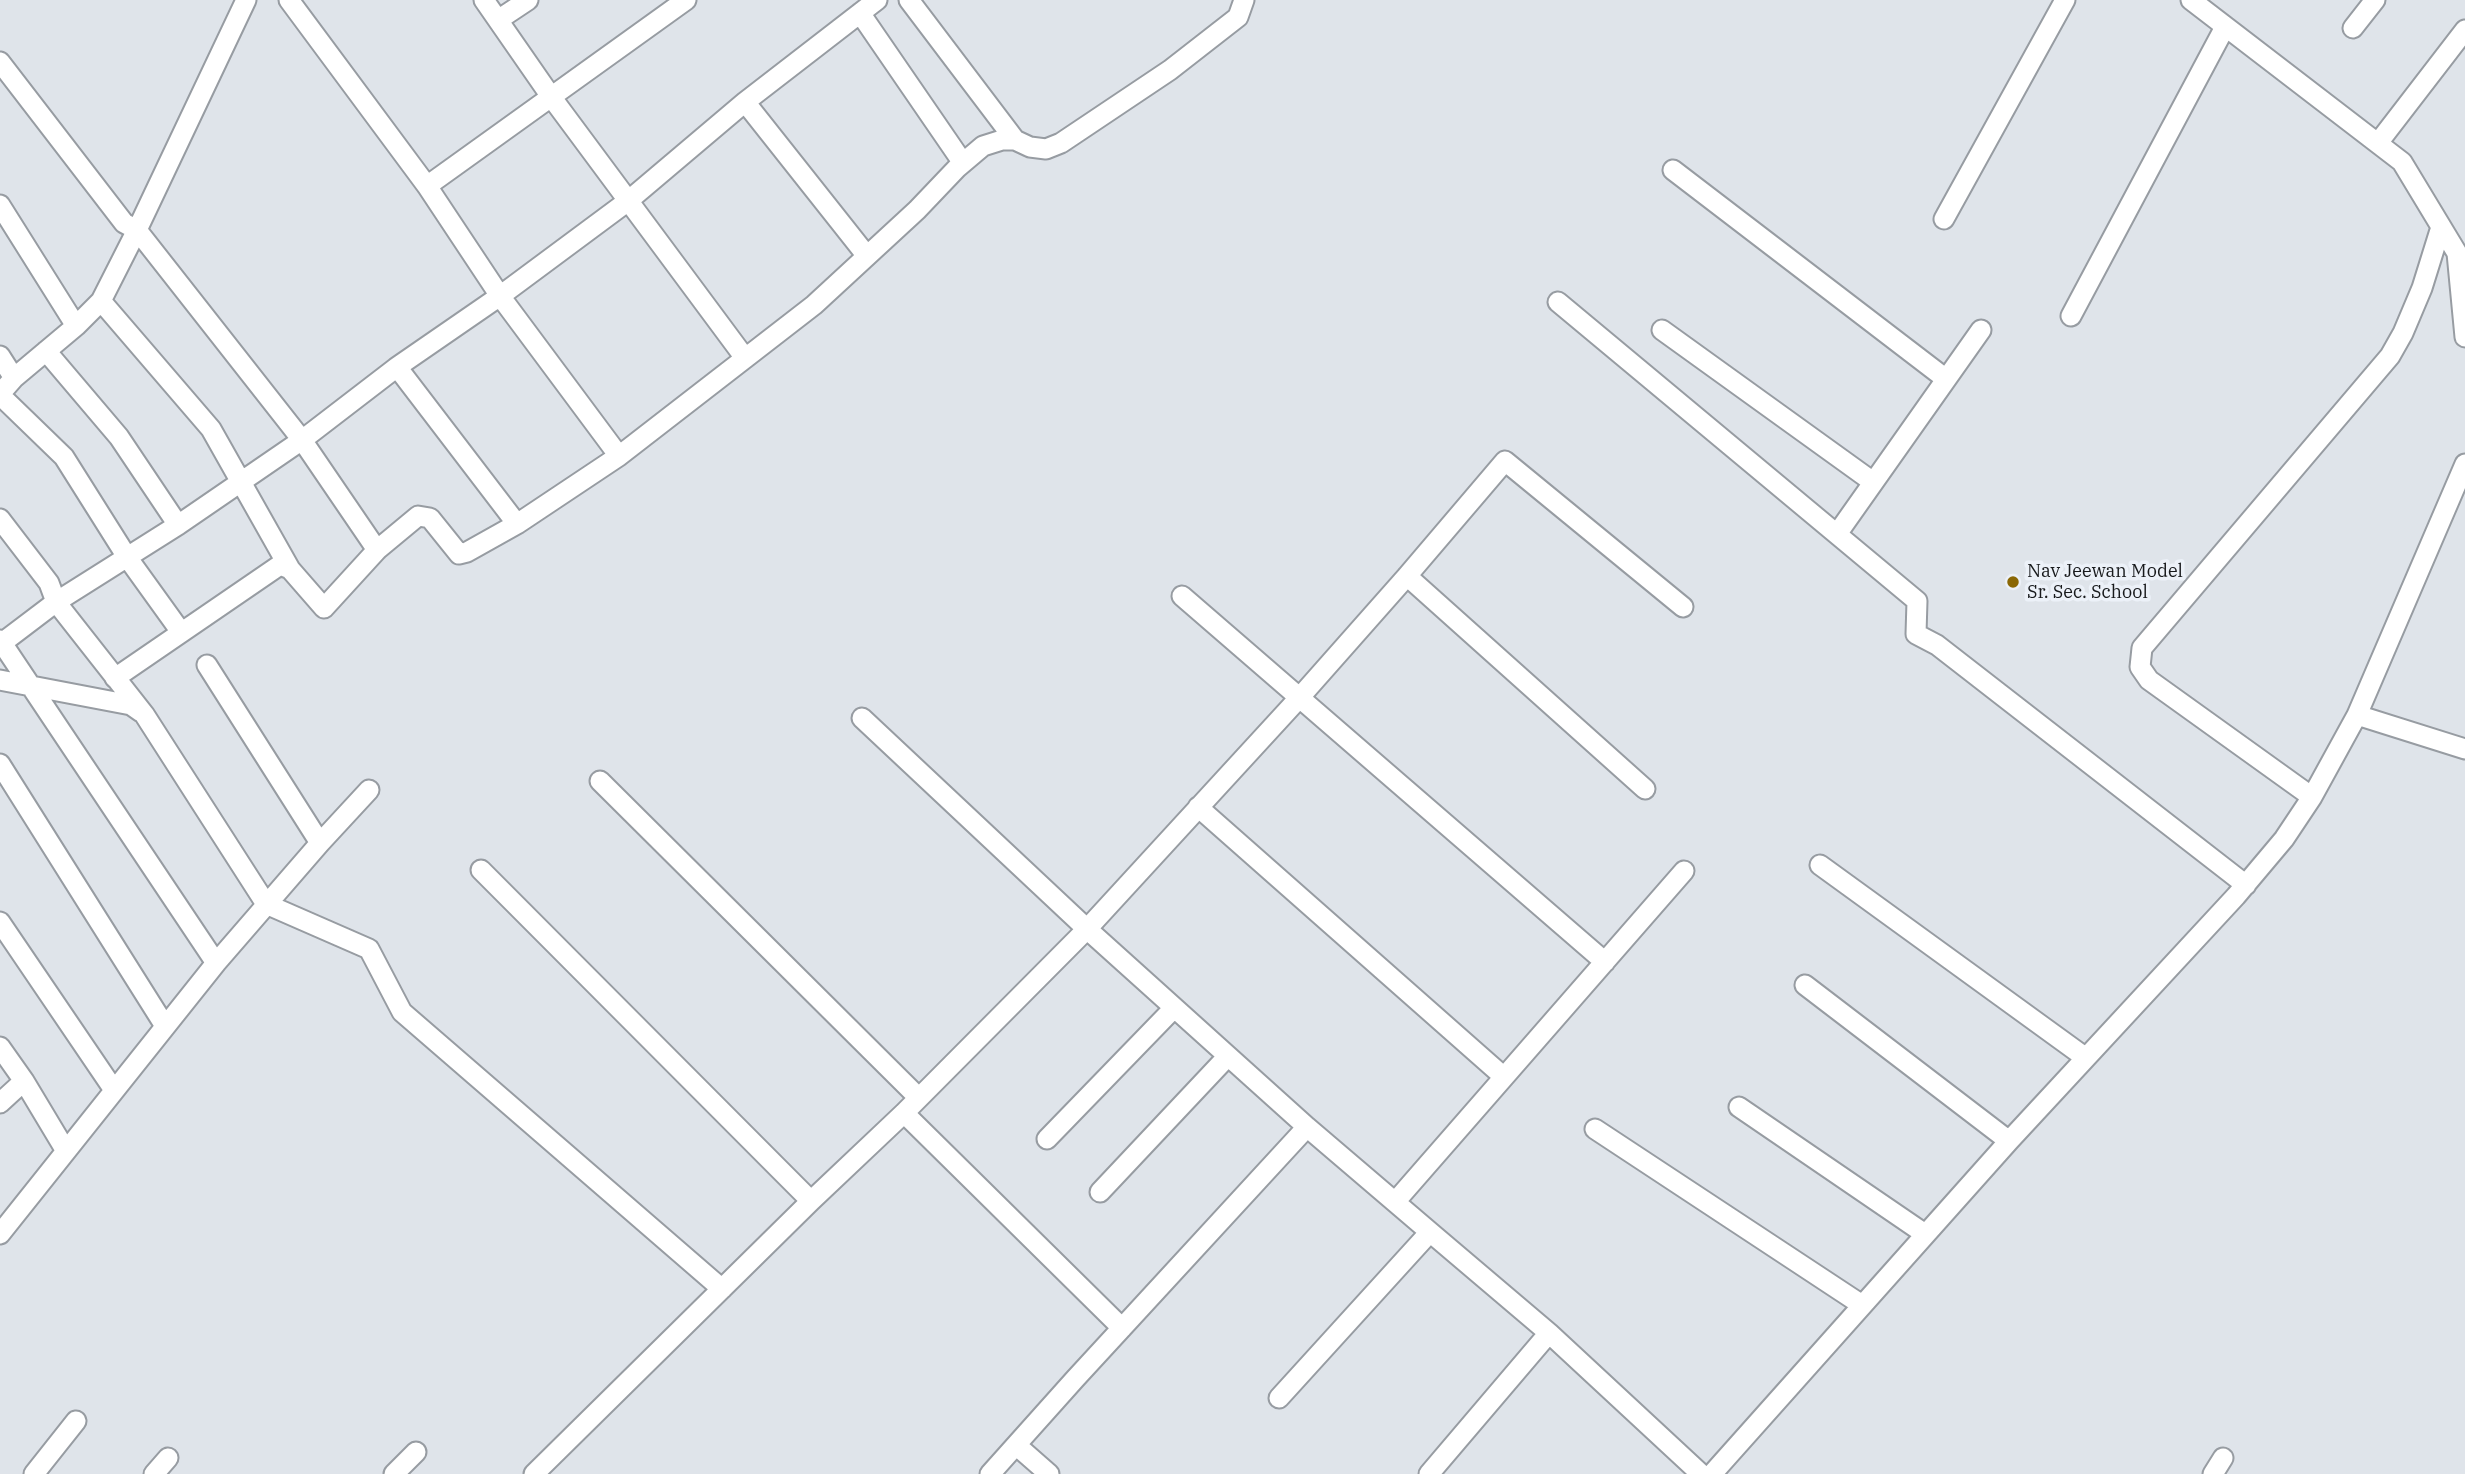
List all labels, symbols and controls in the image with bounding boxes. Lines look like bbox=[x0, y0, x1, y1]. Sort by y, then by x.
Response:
place label: Nav Jeewan Model Sr. Sec. School bbox=[2027, 561, 2183, 604]
marker: Nav Jeewan Model Sr. Sec. School bbox=[2005, 574, 2021, 590]

